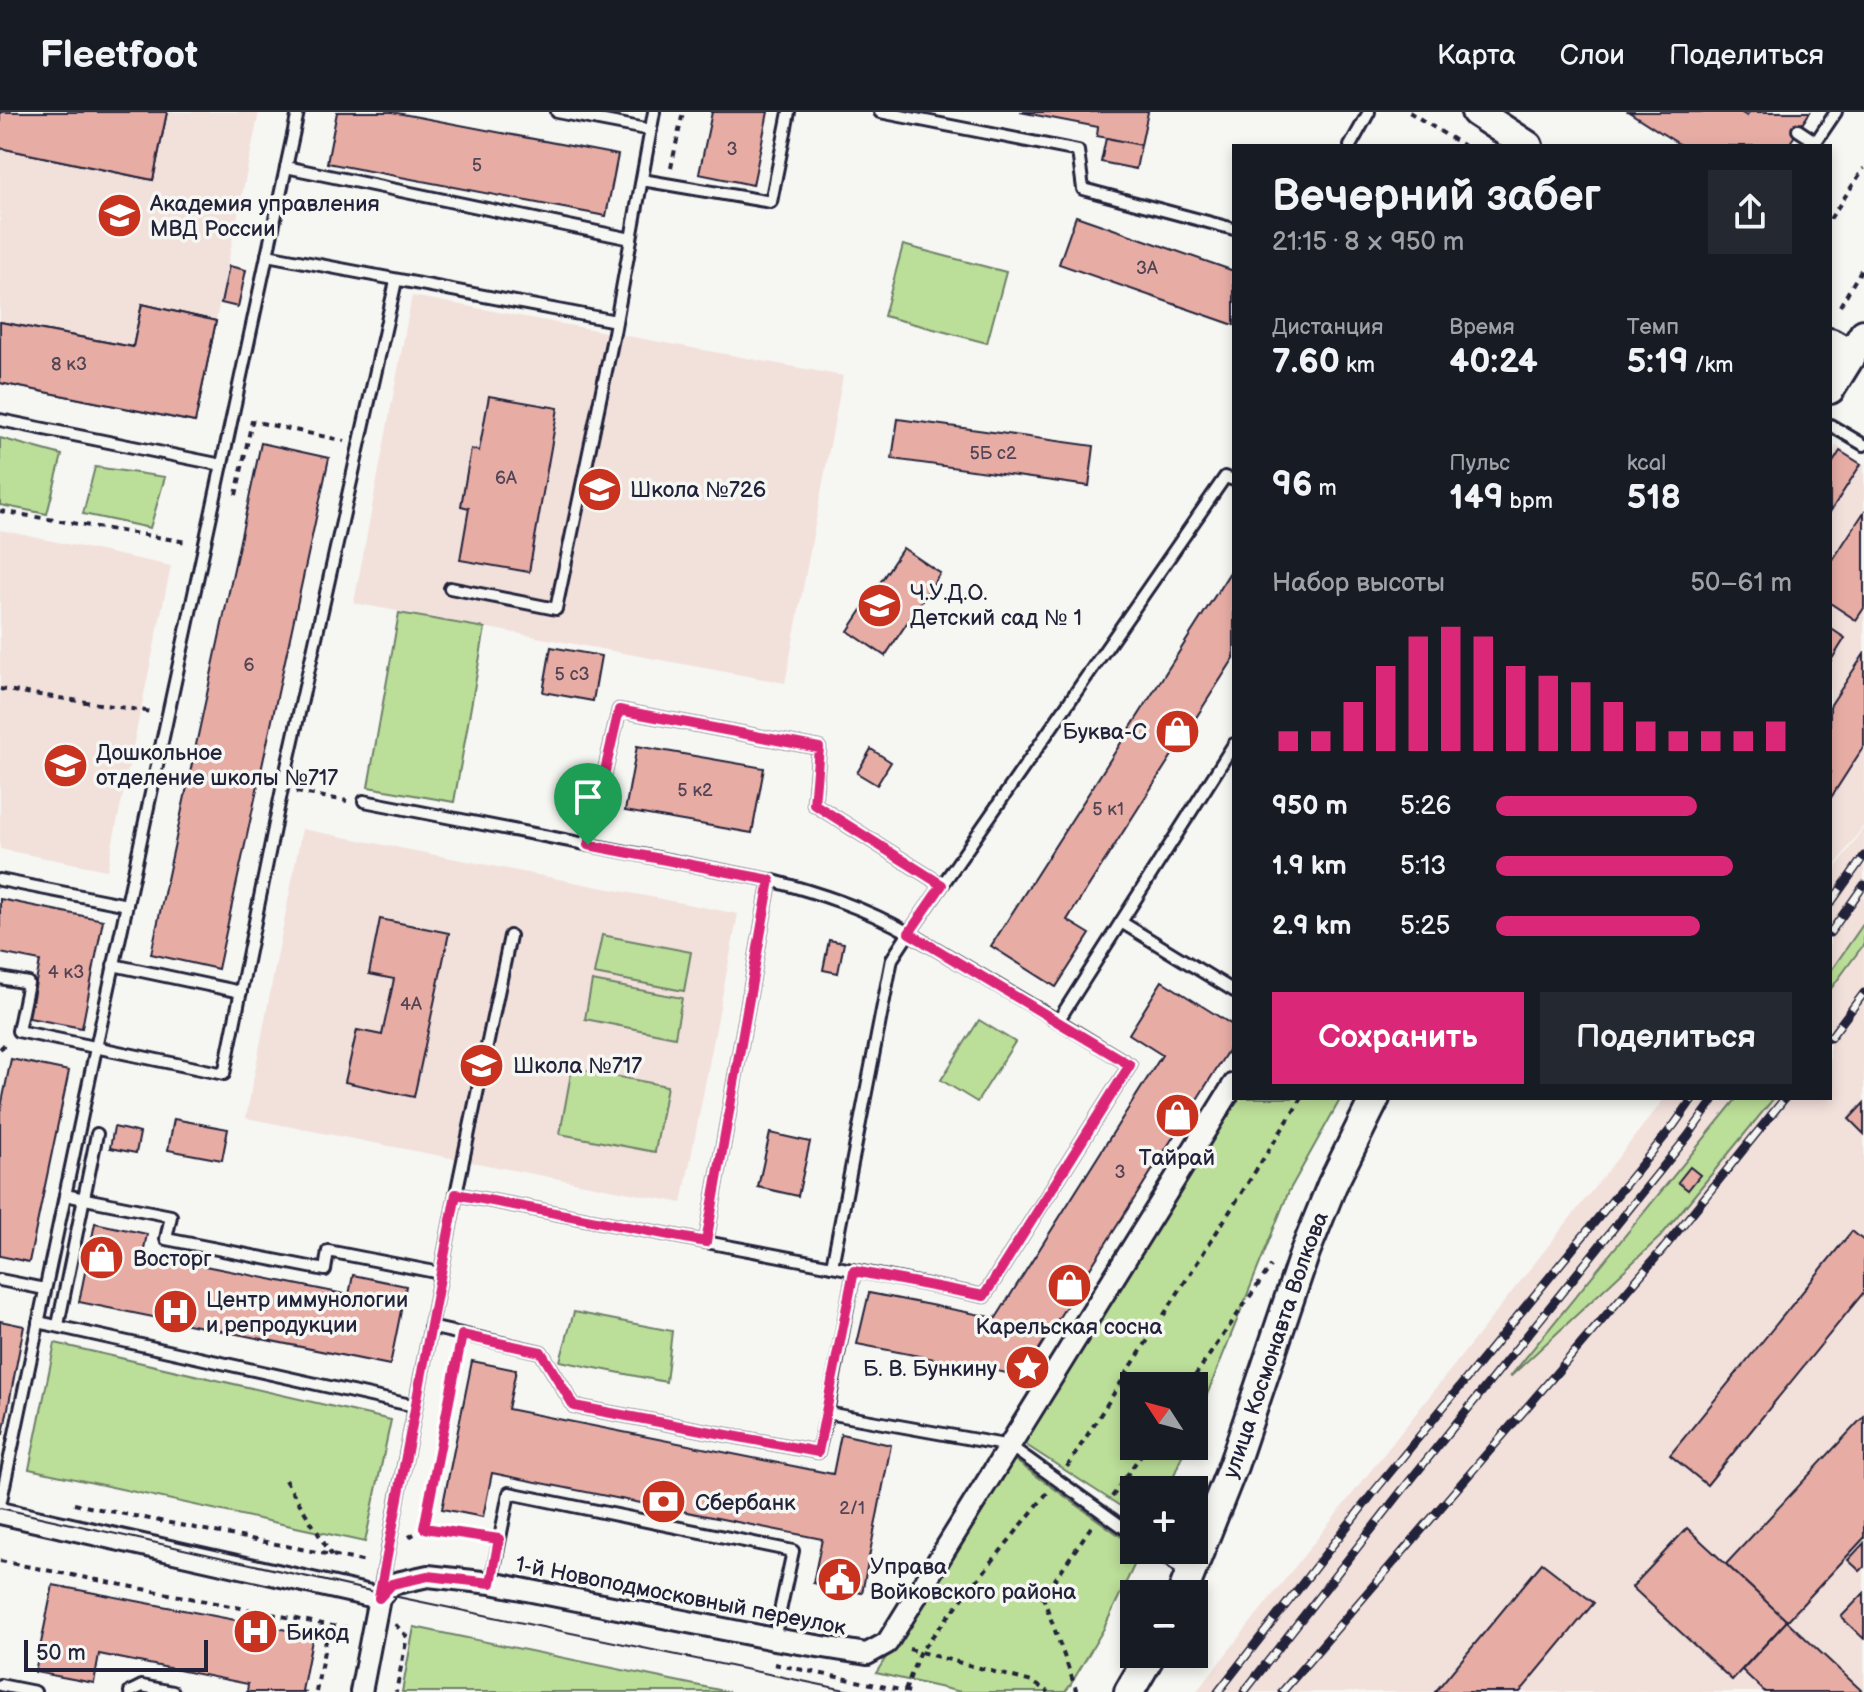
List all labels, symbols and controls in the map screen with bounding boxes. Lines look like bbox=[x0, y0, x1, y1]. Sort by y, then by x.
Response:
text: Fleetfoot bbox=[40, 33, 198, 78]
text: Карта bbox=[1437, 39, 1516, 72]
text: Слои bbox=[1560, 39, 1625, 72]
text: Поделиться bbox=[1669, 39, 1824, 72]
house number: 3 bbox=[726, 139, 738, 160]
house number: 5 bbox=[472, 155, 482, 176]
text: Вечерний забег bbox=[1272, 170, 1601, 223]
button: share bbox=[1708, 170, 1792, 254]
place label: Академия управления МВД России bbox=[149, 191, 380, 243]
school or university icon: Академия управления МВД России bbox=[95, 192, 143, 240]
text: 21:15 · 8 × 950 m bbox=[1272, 227, 1464, 258]
house number: 3А bbox=[1136, 258, 1158, 279]
text: Дистанция bbox=[1272, 314, 1383, 341]
text: Время bbox=[1449, 314, 1515, 341]
text: Темп bbox=[1627, 314, 1679, 341]
text: 7.60 bbox=[1272, 341, 1340, 382]
text: 40:24 bbox=[1449, 341, 1538, 382]
text: 5:19 bbox=[1627, 341, 1689, 382]
text: km bbox=[1340, 352, 1375, 379]
text: /km bbox=[1689, 352, 1734, 379]
house number: 8 к3 bbox=[51, 354, 87, 375]
house number: 5Б с2 bbox=[969, 443, 1017, 464]
text: Пульс bbox=[1449, 450, 1510, 477]
text: kcal bbox=[1627, 450, 1666, 477]
text: 96 bbox=[1272, 464, 1313, 505]
school or university icon: Школа №726 bbox=[575, 465, 623, 513]
house number: 6А bbox=[495, 468, 517, 489]
text: m bbox=[1313, 475, 1337, 502]
place label: Школа №726 bbox=[630, 477, 766, 504]
text: 149 bbox=[1449, 477, 1504, 518]
text: 518 bbox=[1627, 477, 1681, 518]
text: bpm bbox=[1504, 488, 1553, 515]
text: Набор высоты bbox=[1272, 568, 1445, 599]
text: 50–61 m bbox=[1690, 568, 1792, 599]
place label: Ч.У.Д.О. Детский сад № 1 bbox=[910, 580, 1082, 632]
school or university icon: Ч.У.Д.О. Детский сад № 1 bbox=[855, 581, 903, 629]
house number: 6 bbox=[244, 655, 255, 676]
house number: 5 с3 bbox=[554, 664, 590, 685]
shop icon: Буква-С bbox=[1154, 707, 1202, 755]
place label: Буква-С bbox=[1062, 719, 1147, 746]
place label: Дошкольное отделение школы №717 bbox=[96, 740, 338, 792]
school or university icon: Дошкольное отделение школы №717 bbox=[41, 741, 89, 789]
pin bbox=[554, 763, 622, 845]
icon: arrive bbox=[566, 775, 610, 819]
house number: 5 к2 bbox=[677, 780, 713, 801]
text: 950 m bbox=[1272, 791, 1348, 822]
text: 5:26 bbox=[1400, 791, 1451, 822]
house number: 5 к1 bbox=[1092, 799, 1124, 820]
text: 1.9 km bbox=[1272, 851, 1347, 882]
text: 5:13 bbox=[1400, 851, 1446, 882]
text: 2.9 km bbox=[1272, 911, 1351, 942]
text: 5:25 bbox=[1400, 911, 1450, 942]
house number: 4 к3 bbox=[48, 962, 84, 983]
button: Сохранить bbox=[1272, 992, 1524, 1084]
button: Поделиться bbox=[1540, 992, 1792, 1084]
house number: 4А bbox=[400, 994, 422, 1015]
school or university icon: Школа №717 bbox=[458, 1041, 506, 1089]
place label: Школа №717 bbox=[513, 1053, 642, 1080]
shop icon: Тайрай bbox=[1153, 1092, 1201, 1140]
place label: Тайрай bbox=[1139, 1145, 1215, 1172]
house number: 3 bbox=[1114, 1162, 1126, 1183]
street label: улица Космонавта Волкова bbox=[1217, 1208, 1335, 1483]
shop icon: Восторг bbox=[78, 1234, 126, 1282]
place label: Восторг bbox=[133, 1246, 212, 1273]
shop icon: Карельская сосна bbox=[1045, 1261, 1093, 1309]
place label: Центр иммунологии и репродукции bbox=[206, 1287, 408, 1339]
hospital icon: Центр иммунологии и репродукции bbox=[151, 1288, 199, 1336]
place label: Карельская сосна bbox=[975, 1314, 1163, 1341]
place icon: Б. В. Бункину bbox=[1004, 1344, 1052, 1392]
place label: Б. В. Бункину bbox=[863, 1356, 997, 1383]
north arrow bbox=[1120, 1372, 1208, 1460]
map controls bbox=[1120, 1372, 1208, 1668]
button: + bbox=[1120, 1476, 1208, 1564]
bank icon: Сбербанк bbox=[640, 1478, 688, 1526]
place label: Сбербанк bbox=[695, 1490, 796, 1517]
house number: 2/1 bbox=[839, 1498, 865, 1519]
street label: 1-й Новоподмосковный переулок bbox=[513, 1551, 849, 1642]
place label: Управа Войковского района bbox=[870, 1554, 1076, 1606]
public building icon: Управа Войковского района bbox=[815, 1555, 863, 1603]
button: − bbox=[1120, 1580, 1208, 1668]
hospital icon: Бикод bbox=[231, 1608, 279, 1656]
place label: Бикод bbox=[286, 1620, 349, 1647]
scale bar bbox=[24, 1636, 208, 1672]
text: 50 m bbox=[36, 1640, 86, 1667]

